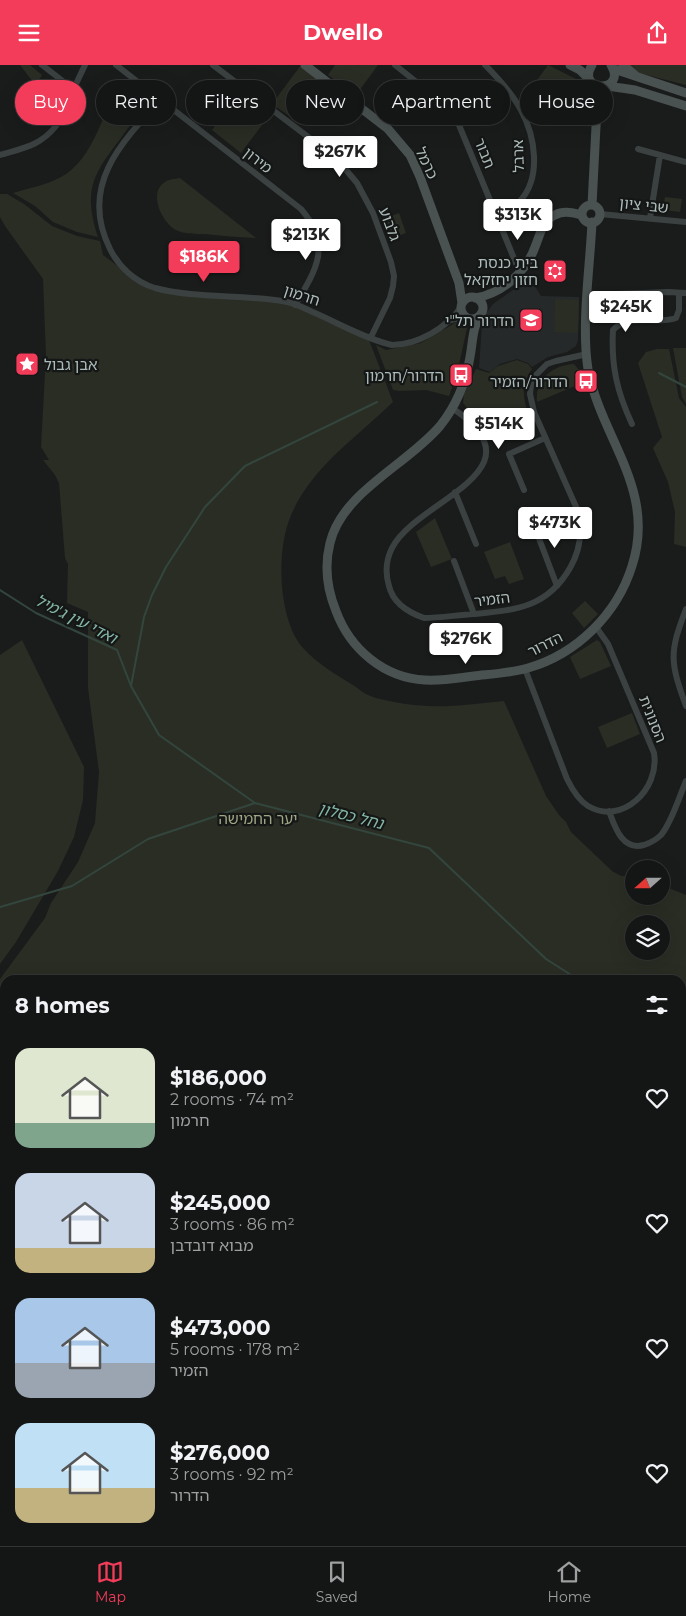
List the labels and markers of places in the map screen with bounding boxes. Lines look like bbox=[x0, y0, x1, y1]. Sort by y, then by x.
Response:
pin: $267K bbox=[305, 135, 375, 178]
pin: $313K bbox=[483, 199, 553, 241]
pin: $213K bbox=[271, 219, 341, 261]
pin: $186K bbox=[169, 241, 239, 283]
place label: בית כנסת חזון יחזקאל bbox=[464, 253, 538, 289]
synagogue icon: בית כנסת חזון יחזקאל bbox=[542, 258, 568, 284]
pin: $245K bbox=[591, 291, 661, 333]
school or university icon: הדרור תל"י bbox=[518, 307, 544, 333]
place label: הדרור תל"י bbox=[445, 311, 514, 330]
place icon: אבן גבול bbox=[14, 351, 40, 377]
place label: אבן גבול bbox=[44, 355, 98, 374]
bus stop icon: הדרור/חרמון bbox=[448, 362, 474, 388]
place label: הדרור/חרמון bbox=[365, 366, 444, 385]
bus stop icon: הדרור/הזמיר bbox=[573, 368, 599, 394]
place label: הדרור/הזמיר bbox=[490, 372, 568, 391]
pin: $514K bbox=[464, 407, 534, 450]
pin: $473K bbox=[520, 507, 590, 549]
pin: $276K bbox=[431, 623, 501, 665]

